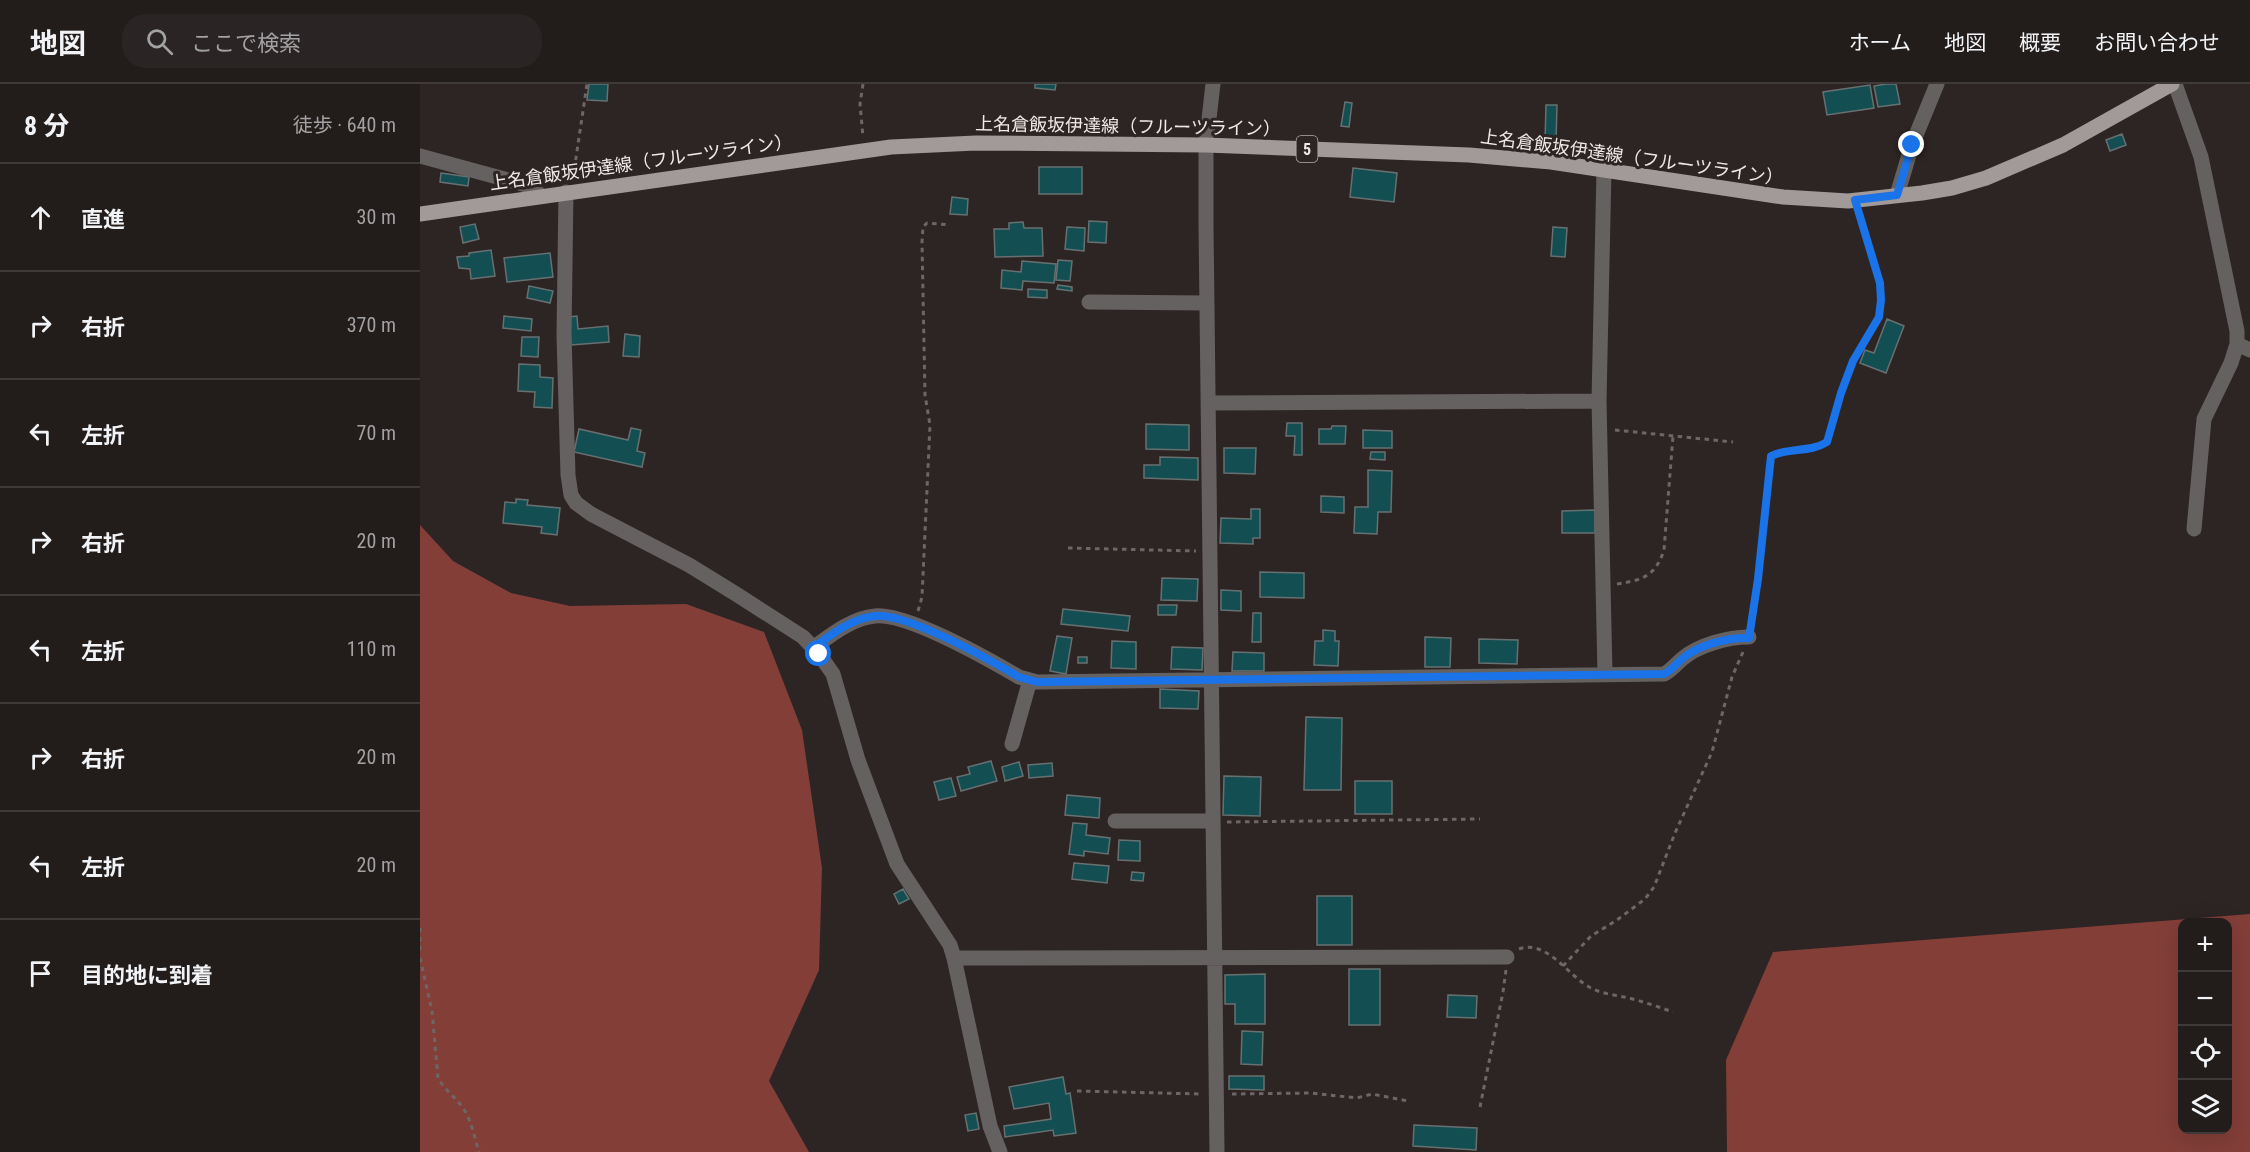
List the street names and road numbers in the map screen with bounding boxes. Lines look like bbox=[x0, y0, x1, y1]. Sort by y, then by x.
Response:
street label: 上名倉飯坂伊達線（フルーツライン） bbox=[975, 113, 1281, 139]
street label: 上名倉飯坂伊達線（フルーツライン） bbox=[1479, 125, 1785, 189]
street label: 上名倉飯坂伊達線（フルーツライン） bbox=[488, 130, 794, 194]
road number: 5 bbox=[1296, 136, 1318, 162]

